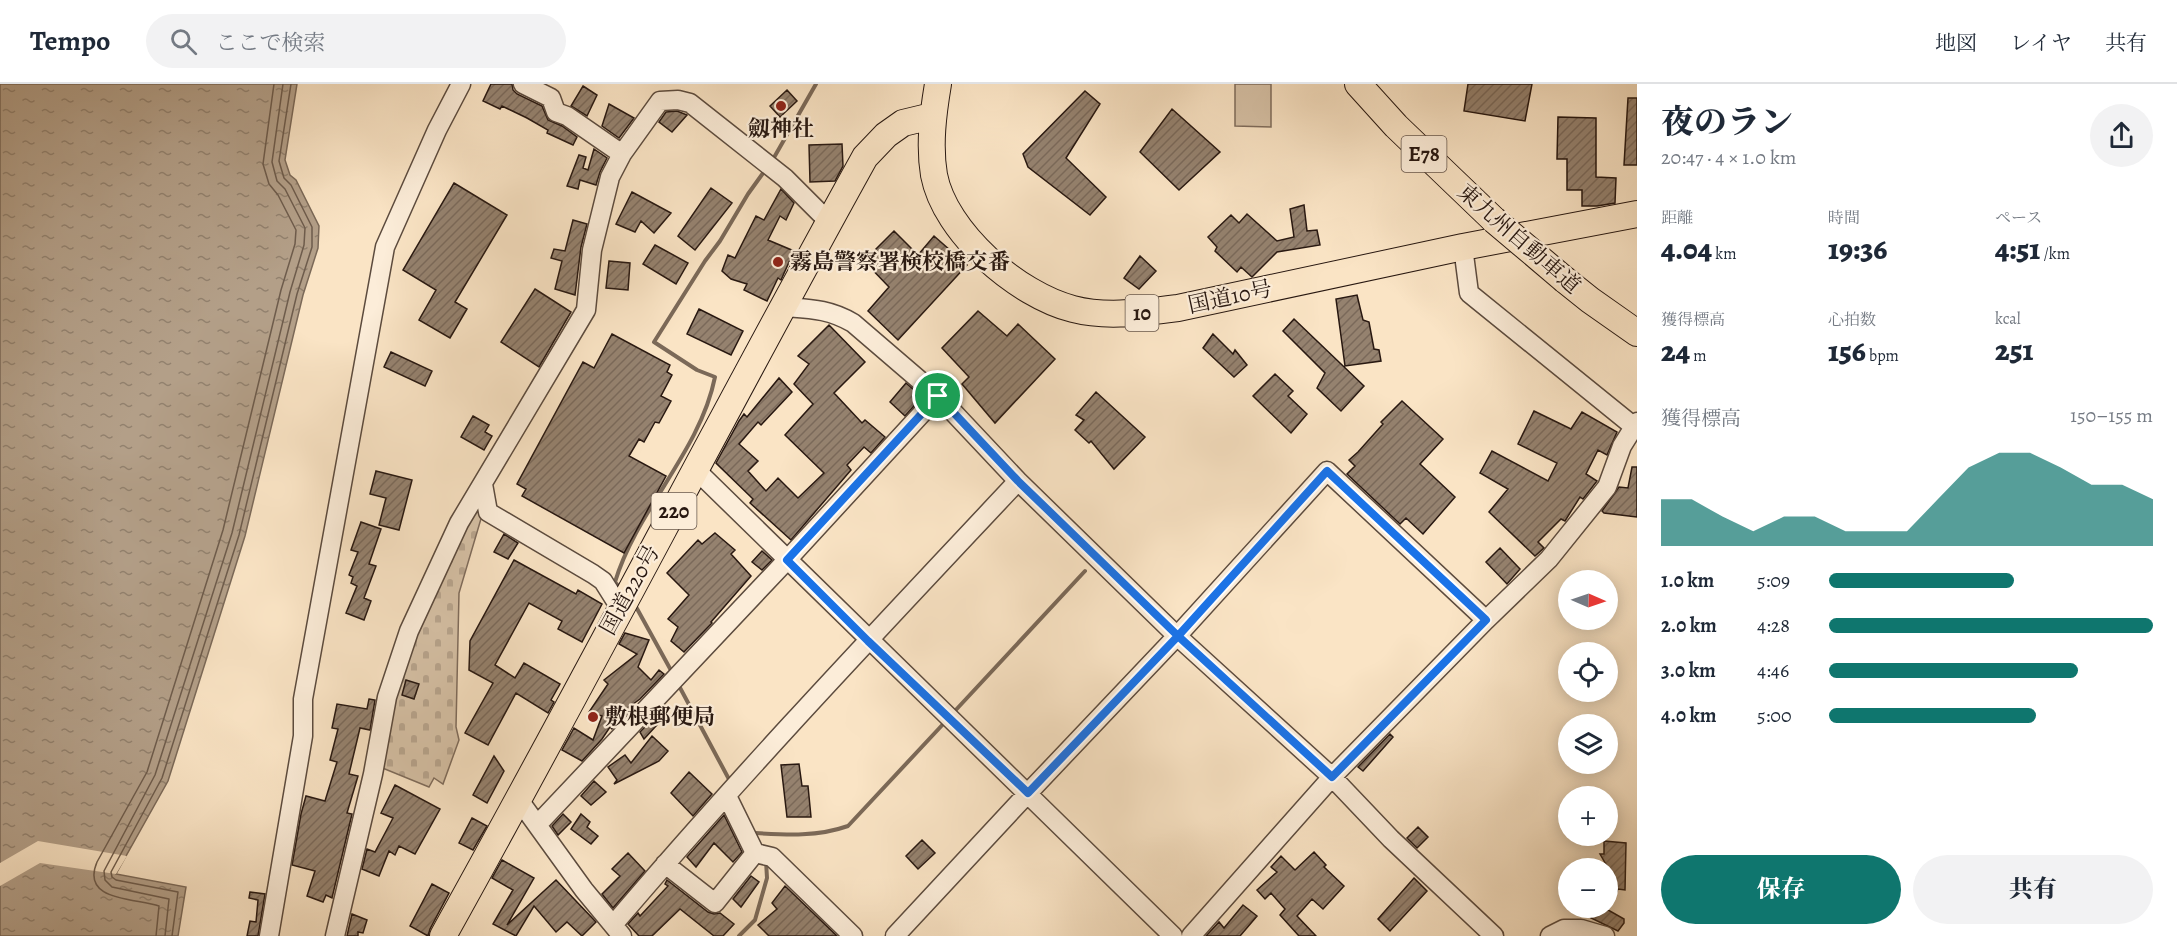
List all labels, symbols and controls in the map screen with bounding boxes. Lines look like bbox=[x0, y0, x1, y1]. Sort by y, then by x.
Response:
search box bbox=[146, 14, 566, 68]
text: Tempo bbox=[30, 22, 110, 60]
icon: search bbox=[167, 25, 200, 58]
text: ここで検索 bbox=[215, 28, 325, 58]
text: 地図 bbox=[1935, 29, 1977, 57]
text: レイヤ bbox=[2010, 29, 2072, 57]
text: 共有 bbox=[2105, 29, 2147, 57]
marker: 劔神社 bbox=[774, 99, 788, 113]
text: 夜のラン bbox=[1661, 99, 1793, 144]
button: share bbox=[2090, 104, 2153, 167]
place label: 劔神社 bbox=[748, 114, 814, 144]
road number: E78 bbox=[1402, 136, 1446, 172]
text: 20:47 · 4 × 1.0 km bbox=[1661, 144, 1797, 171]
street label: 東九州自動車道 bbox=[1451, 177, 1587, 301]
text: 距離 bbox=[1661, 207, 1693, 229]
text: 時間 bbox=[1828, 207, 1860, 229]
text: ペース bbox=[1995, 207, 2042, 229]
text: 4.04 bbox=[1661, 229, 1712, 269]
text: 19:36 bbox=[1828, 229, 1887, 269]
text: 4:51 bbox=[1995, 229, 2040, 269]
text: km bbox=[1712, 243, 1737, 265]
text: /km bbox=[2040, 243, 2070, 265]
place label: 霧島警察署検校橋交番 bbox=[790, 247, 1010, 277]
marker: 霧島警察署検校橋交番 bbox=[771, 255, 785, 269]
street label: 国道10号 bbox=[1185, 273, 1275, 321]
road number: 10 bbox=[1126, 295, 1158, 331]
text: kcal bbox=[1995, 308, 2021, 330]
text: 獲得標高 bbox=[1661, 309, 1725, 331]
text: 心拍数 bbox=[1828, 309, 1876, 331]
text: 251 bbox=[1995, 330, 2033, 370]
text: 24 bbox=[1661, 331, 1690, 371]
text: 156 bbox=[1828, 331, 1866, 371]
text: m bbox=[1690, 345, 1707, 367]
text: bpm bbox=[1866, 345, 1899, 367]
pin bbox=[912, 370, 963, 421]
icon: arrive bbox=[921, 379, 954, 412]
text: 150–155 m bbox=[2070, 402, 2153, 429]
text: 獲得標高 bbox=[1661, 405, 1741, 432]
road number: 220 bbox=[652, 493, 696, 529]
street label: 国道220号 bbox=[593, 540, 667, 640]
text: 1.0 km bbox=[1661, 567, 1714, 594]
text: 5:09 bbox=[1757, 567, 1790, 594]
north arrow bbox=[1558, 570, 1618, 630]
map controls bbox=[1558, 570, 1618, 918]
text: 2.0 km bbox=[1661, 612, 1717, 639]
text: 4:28 bbox=[1757, 612, 1790, 639]
button: locate bbox=[1558, 642, 1618, 702]
text: 3.0 km bbox=[1661, 657, 1716, 684]
text: 4:46 bbox=[1757, 657, 1789, 684]
place label: 敷根郵便局 bbox=[605, 702, 715, 732]
text: 4.0 km bbox=[1661, 702, 1717, 729]
text: 5:00 bbox=[1757, 702, 1792, 729]
marker: 敷根郵便局 bbox=[586, 710, 600, 724]
button: layers bbox=[1558, 714, 1618, 774]
button: + bbox=[1558, 786, 1618, 846]
button: 保存 bbox=[1661, 855, 1901, 924]
button: 共有 bbox=[1913, 855, 2153, 924]
button: − bbox=[1558, 858, 1618, 918]

